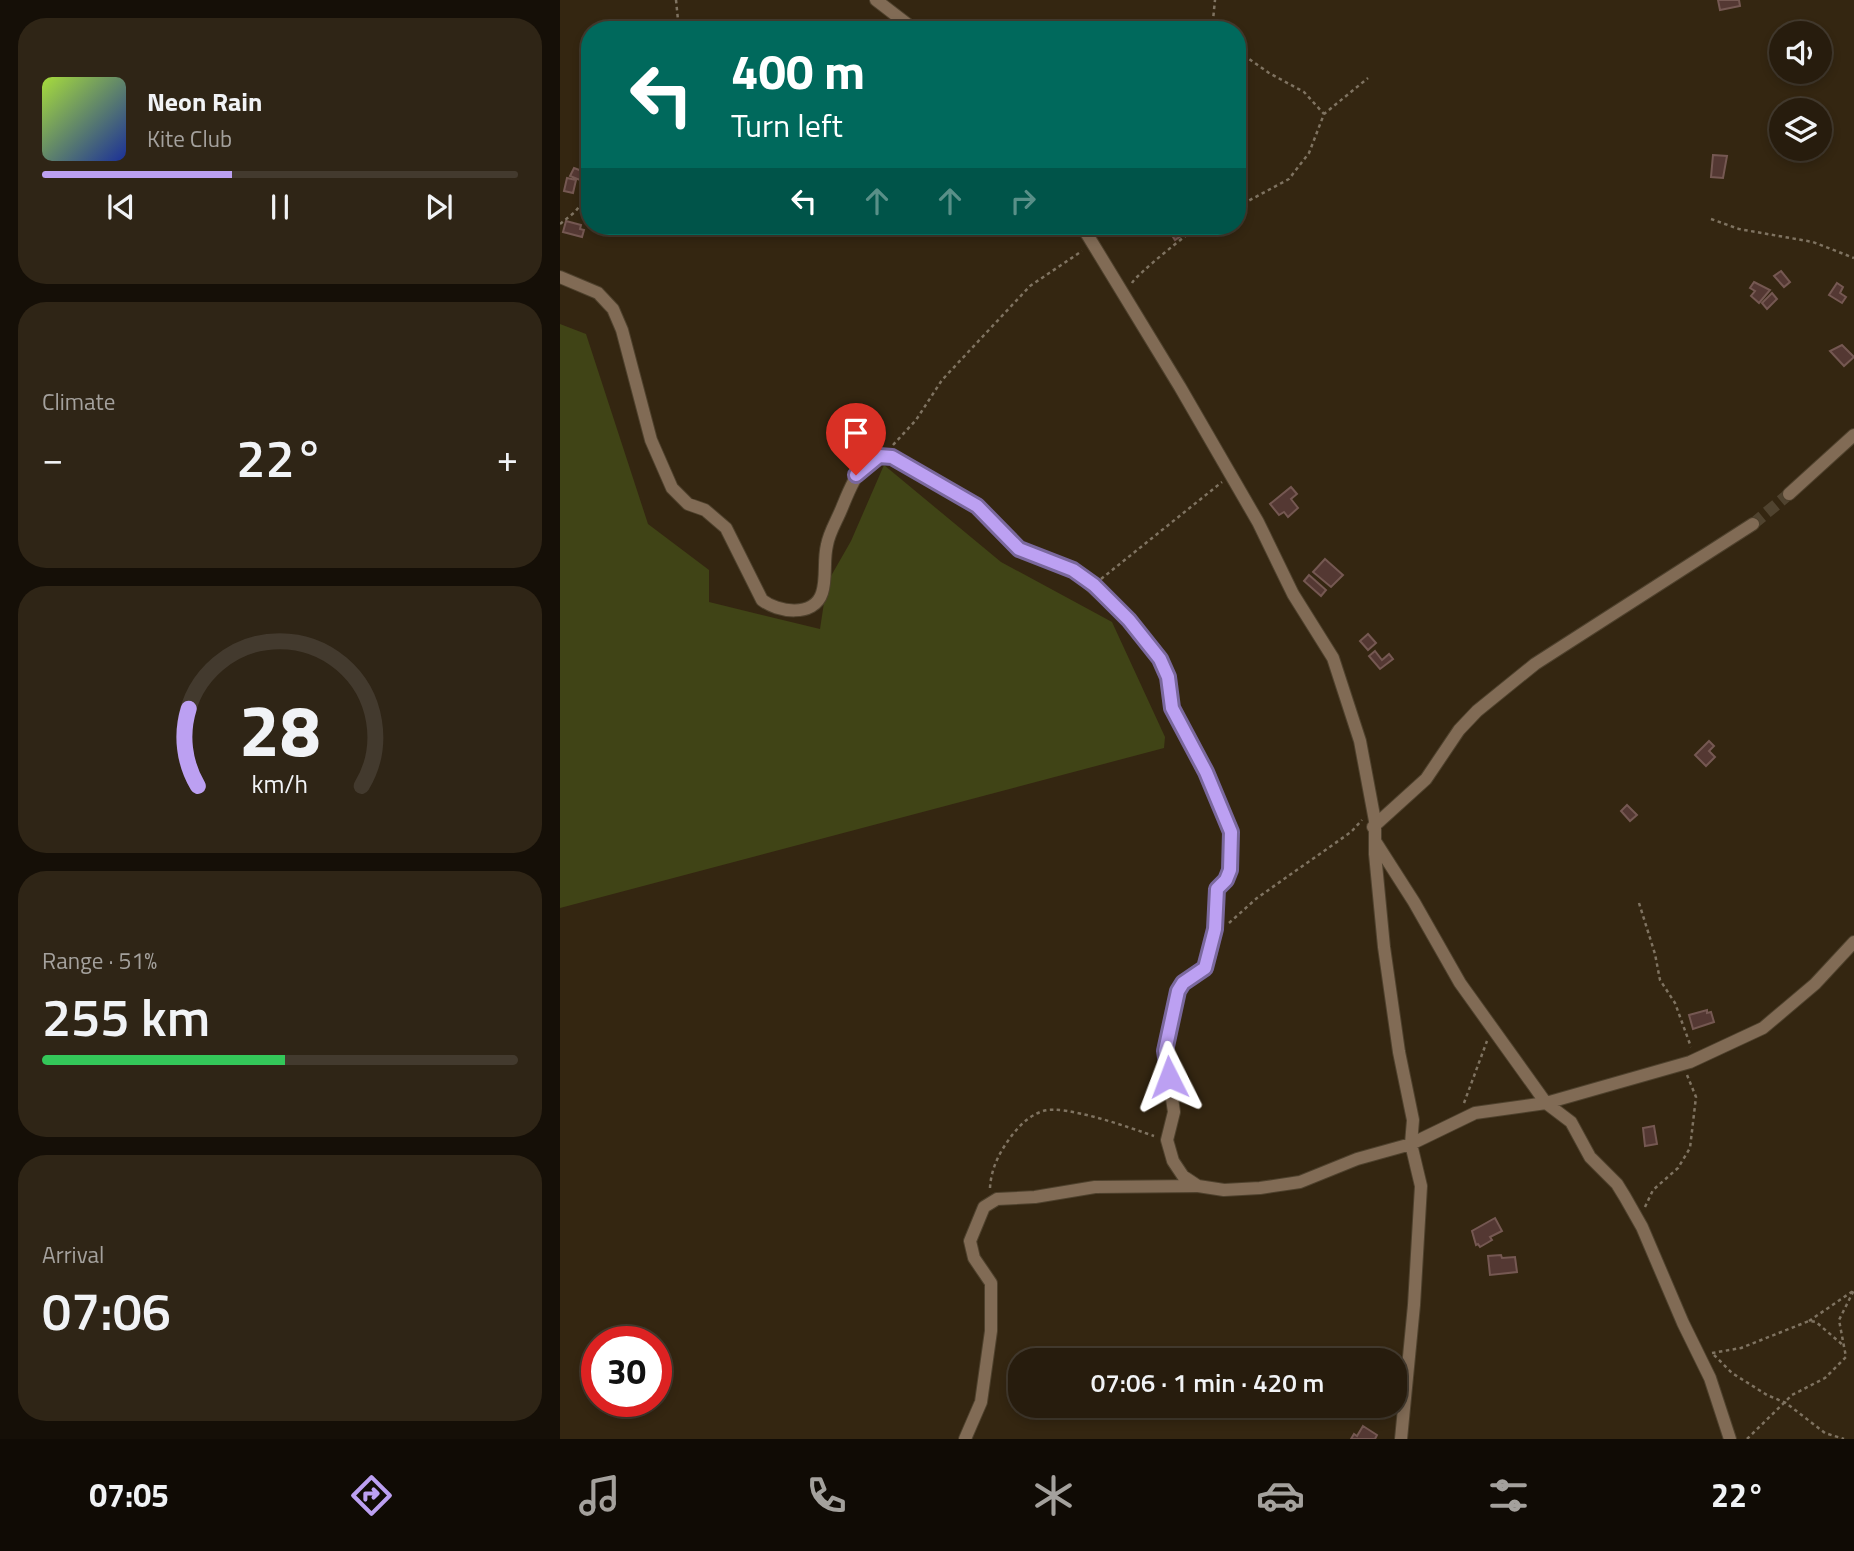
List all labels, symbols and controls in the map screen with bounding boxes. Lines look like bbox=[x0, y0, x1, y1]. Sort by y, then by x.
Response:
map controls bbox=[1769, 21, 1832, 161]
button: sound bbox=[1769, 21, 1832, 84]
text: 400 m bbox=[731, 33, 865, 108]
icon: left bbox=[616, 49, 707, 140]
text: Neon Rain bbox=[147, 82, 262, 121]
button: layers bbox=[1769, 98, 1832, 161]
text: Turn left bbox=[731, 101, 843, 149]
text: Kite Club bbox=[147, 121, 232, 156]
icon: left bbox=[785, 182, 823, 220]
icon: ahead bbox=[858, 182, 896, 220]
icon: ahead bbox=[931, 182, 969, 220]
icon: right bbox=[1004, 182, 1042, 220]
icon: previous bbox=[102, 188, 140, 226]
icon: pause bbox=[261, 188, 299, 226]
icon: next bbox=[420, 188, 458, 226]
text: Climate bbox=[42, 384, 115, 419]
pin bbox=[826, 403, 886, 475]
icon: arrive bbox=[837, 414, 875, 452]
text: 22° bbox=[236, 418, 324, 497]
text: − bbox=[42, 429, 63, 487]
text: + bbox=[497, 429, 518, 487]
text: 28 bbox=[239, 674, 321, 784]
text: km/h bbox=[252, 764, 308, 802]
text: Range · 51% bbox=[42, 943, 157, 978]
text: 255 km bbox=[42, 977, 210, 1056]
position arrow bbox=[1132, 1040, 1206, 1114]
text: Arrival bbox=[42, 1237, 104, 1272]
text: 07:06 bbox=[42, 1271, 171, 1350]
speed limit sign: 30 bbox=[581, 1326, 672, 1417]
text: 07:06 · 1 min · 420 m bbox=[1091, 1363, 1324, 1402]
text: 07:05 bbox=[89, 1471, 169, 1519]
icon: directions bbox=[347, 1471, 396, 1520]
icon: music bbox=[575, 1471, 624, 1520]
icon: phone bbox=[802, 1471, 851, 1520]
icon: climate bbox=[1029, 1471, 1078, 1520]
icon: car bbox=[1256, 1471, 1305, 1520]
icon: filters bbox=[1484, 1471, 1533, 1520]
text: 22° bbox=[1711, 1471, 1765, 1519]

